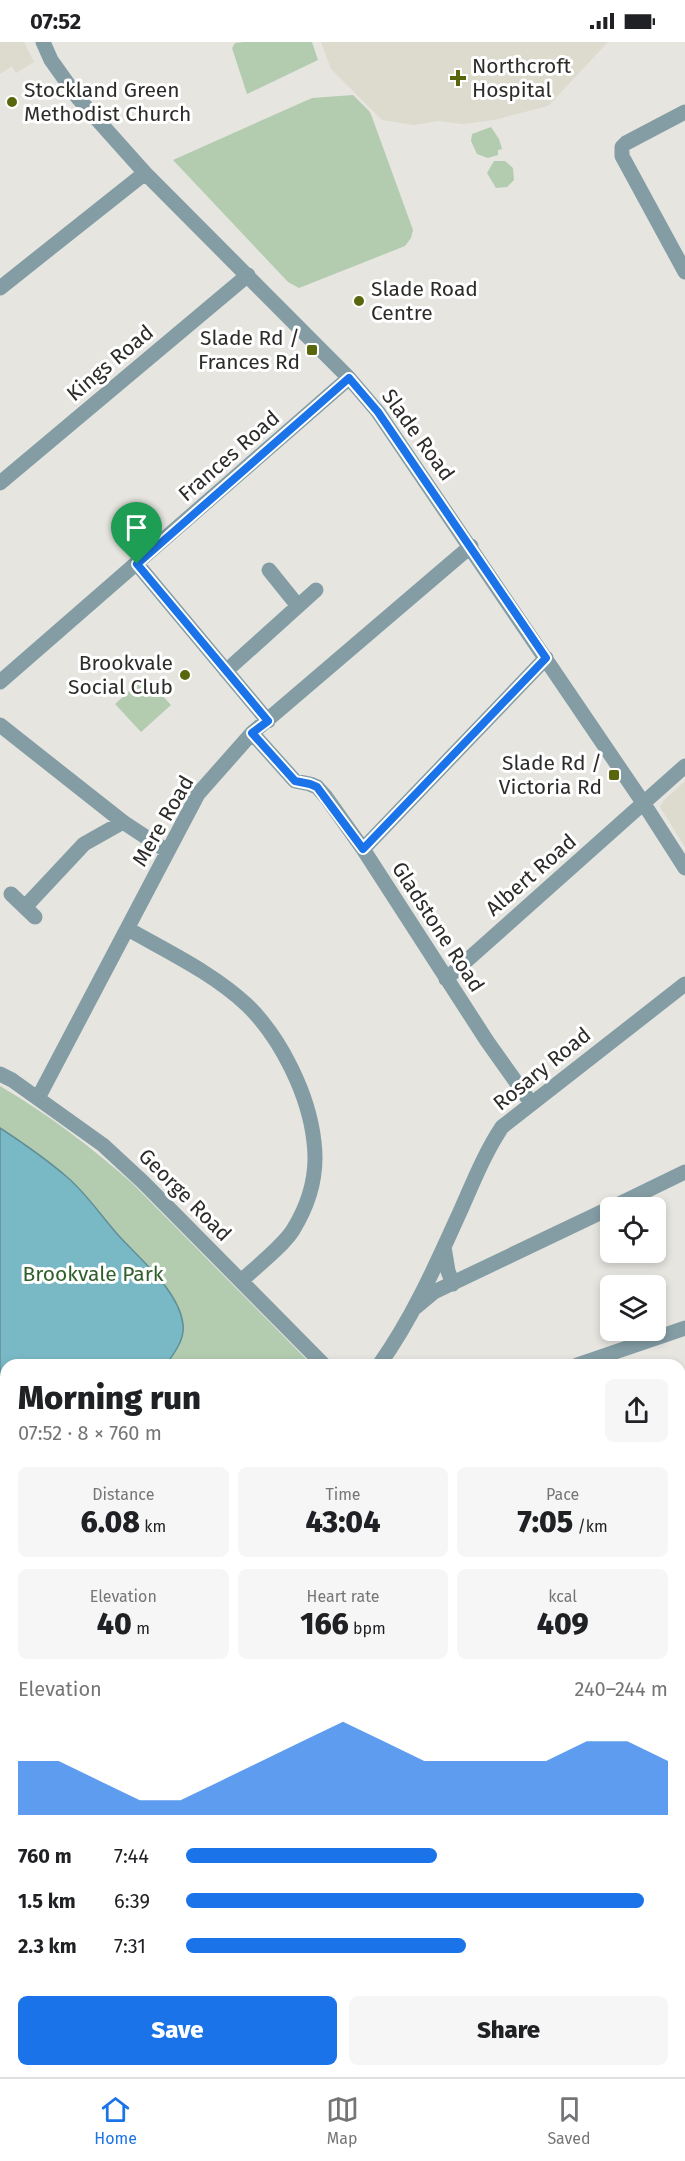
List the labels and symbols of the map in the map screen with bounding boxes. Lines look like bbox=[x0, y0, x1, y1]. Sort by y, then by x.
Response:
place label: Northcroft Hospital bbox=[472, 53, 571, 103]
marker: Northcroft Hospital bbox=[449, 69, 467, 87]
place label: Stockland Green Methodist Church bbox=[24, 77, 191, 127]
marker: Stockland Green Methodist Church bbox=[5, 95, 19, 109]
place label: Slade Road Centre bbox=[371, 276, 478, 326]
marker: Slade Road Centre bbox=[352, 294, 366, 308]
street label: Kings Road bbox=[61, 319, 159, 407]
place label: Slade Rd / Frances Rd bbox=[198, 325, 300, 375]
marker: Slade Rd / Frances Rd bbox=[305, 343, 319, 357]
street label: Slade Road bbox=[376, 384, 460, 486]
street label: Frances Road bbox=[173, 405, 285, 507]
pin bbox=[111, 502, 162, 564]
place label: Brookvale Social Club bbox=[68, 650, 173, 700]
marker: Brookvale Social Club bbox=[178, 668, 192, 682]
place label: Slade Rd / Victoria Rd bbox=[499, 750, 602, 800]
marker: Slade Rd / Victoria Rd bbox=[607, 768, 621, 782]
street label: Mere Road bbox=[127, 771, 199, 871]
street label: Albert Road bbox=[480, 829, 582, 921]
street label: Gladstone Road bbox=[386, 857, 490, 997]
street label: Rosary Road bbox=[488, 1022, 596, 1116]
street label: George Road bbox=[133, 1143, 237, 1247]
park label: Brookvale Park bbox=[22, 1261, 164, 1287]

